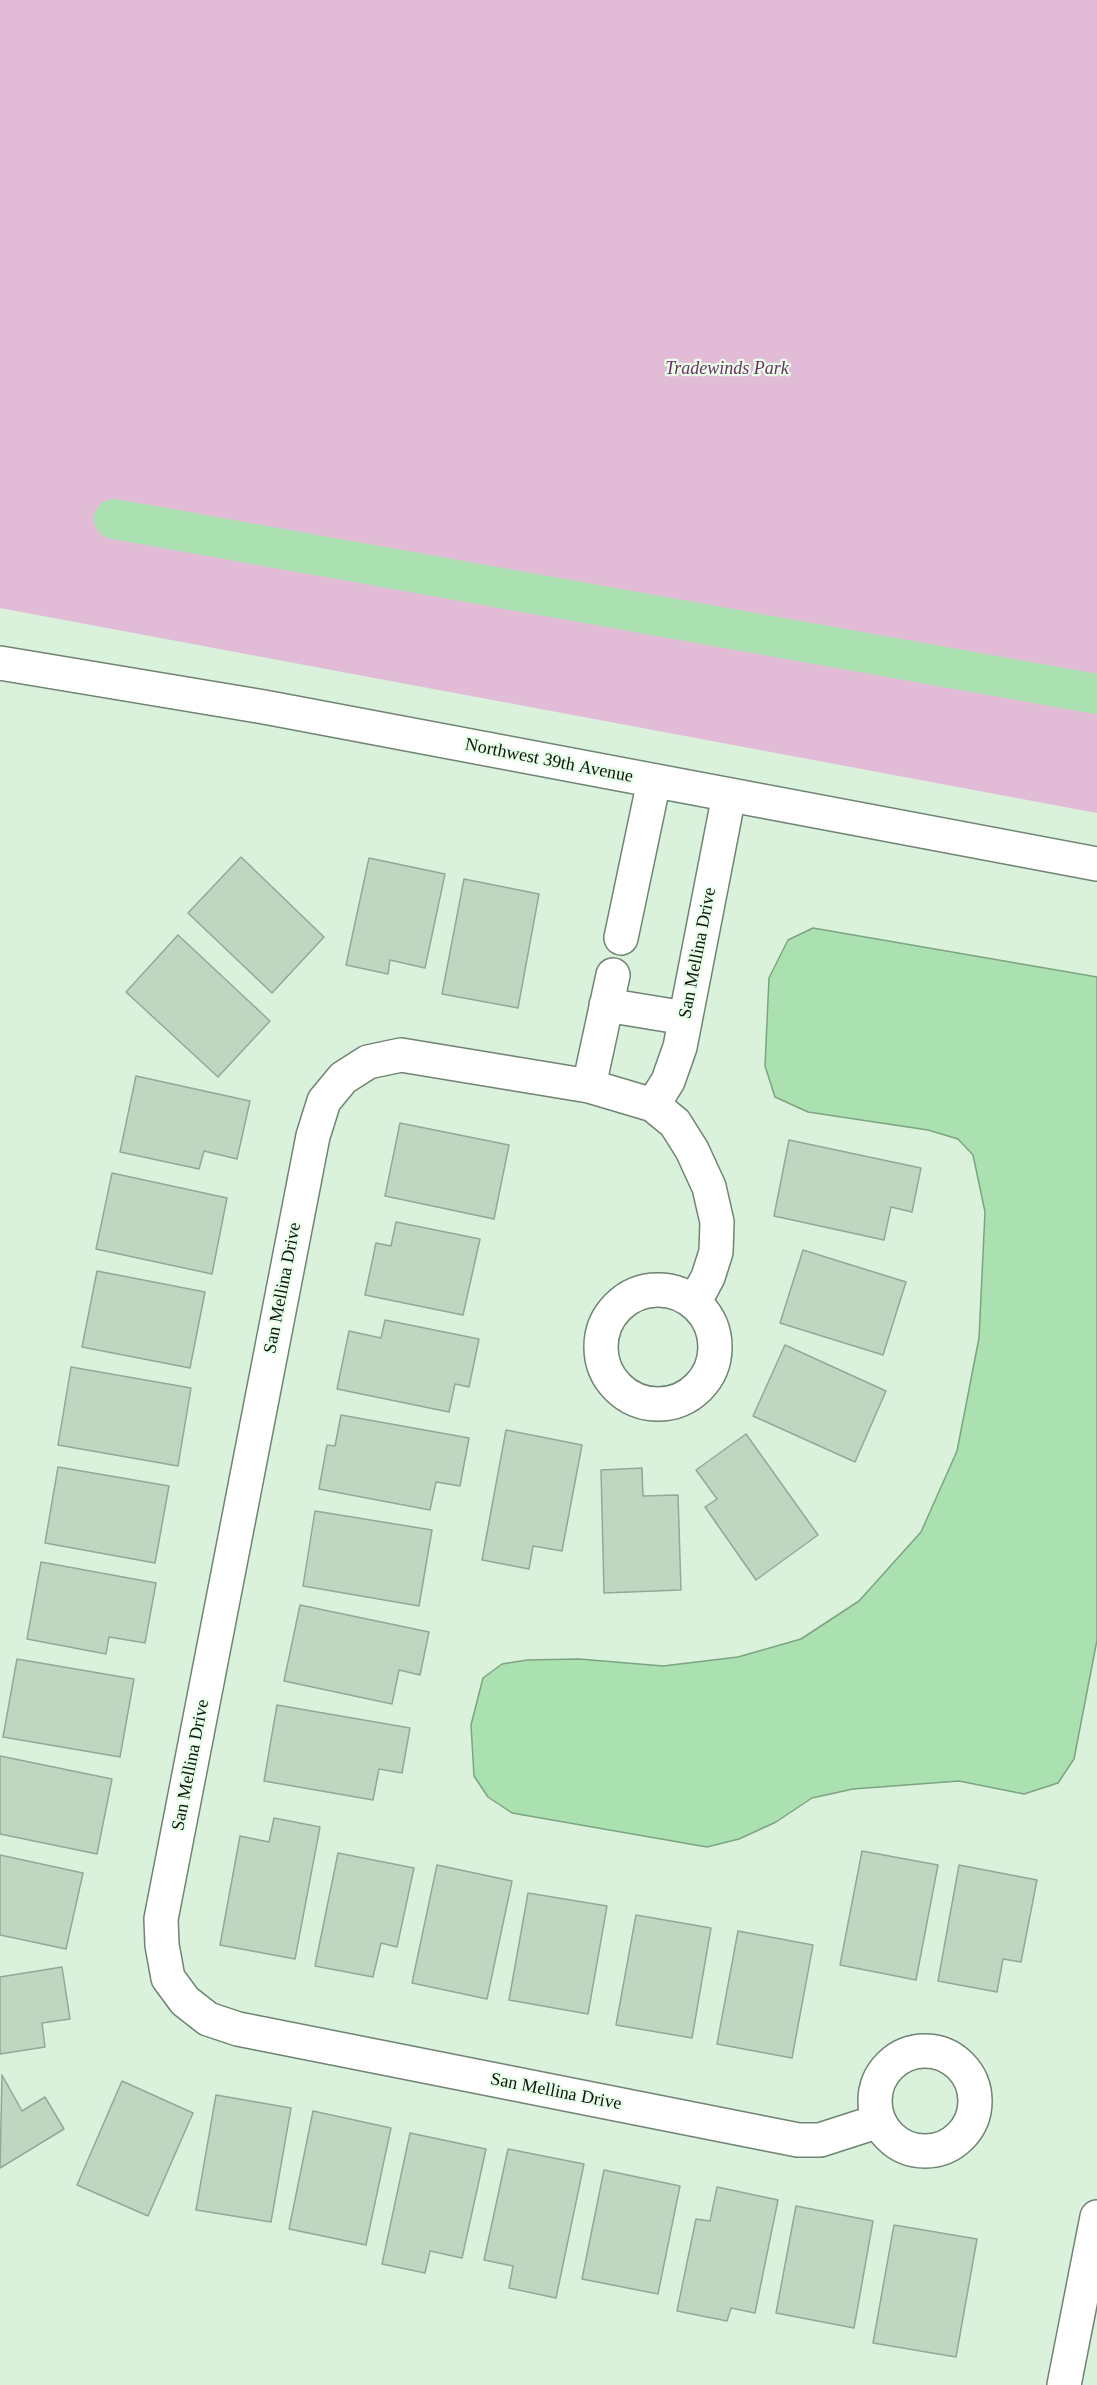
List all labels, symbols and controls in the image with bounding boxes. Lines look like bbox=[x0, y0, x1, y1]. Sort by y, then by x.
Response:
park label: Tradewinds Park bbox=[665, 358, 789, 380]
street label: Northwest 39th Avenue bbox=[463, 734, 635, 788]
street label: San Mellina Drive bbox=[675, 886, 721, 1020]
street label: San Mellina Drive bbox=[260, 1221, 306, 1355]
street label: San Mellina Drive bbox=[168, 1698, 214, 1832]
street label: San Mellina Drive bbox=[489, 2069, 623, 2115]

